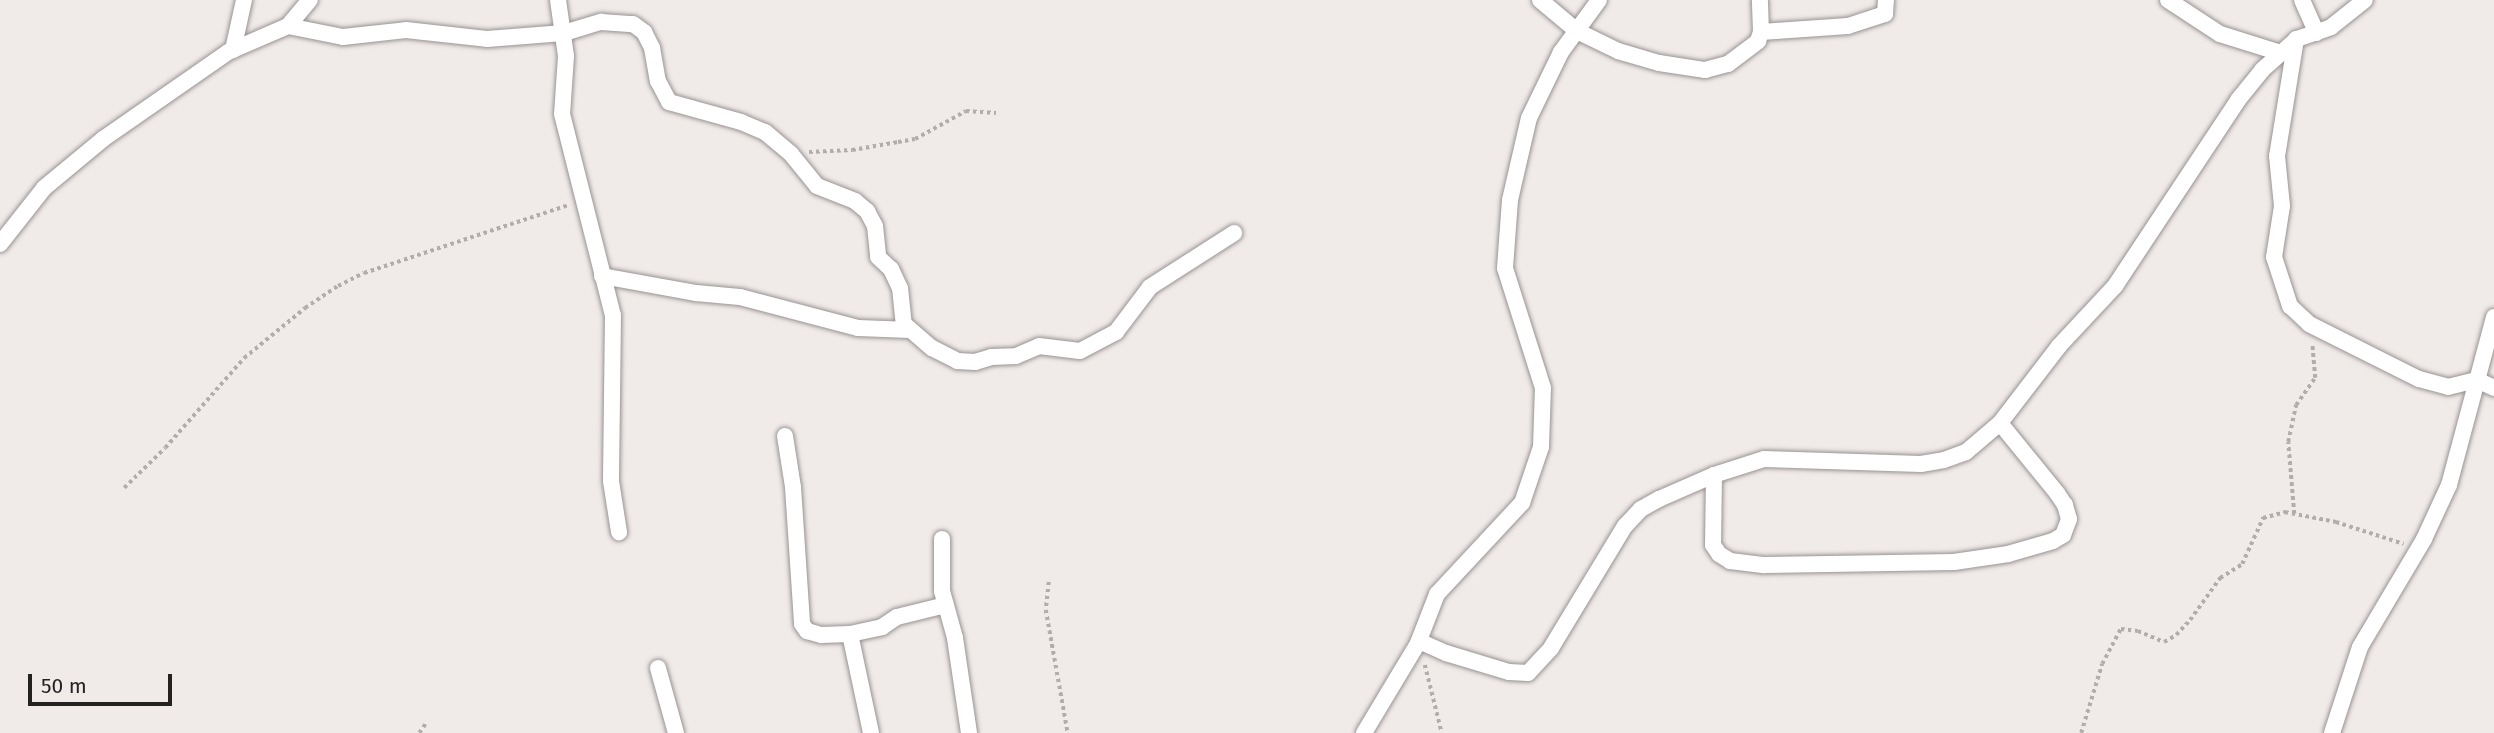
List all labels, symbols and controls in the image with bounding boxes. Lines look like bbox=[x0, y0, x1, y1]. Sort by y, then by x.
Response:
scale bar bbox=[32, 660, 175, 704]
text: 50 m bbox=[41, 673, 87, 699]

